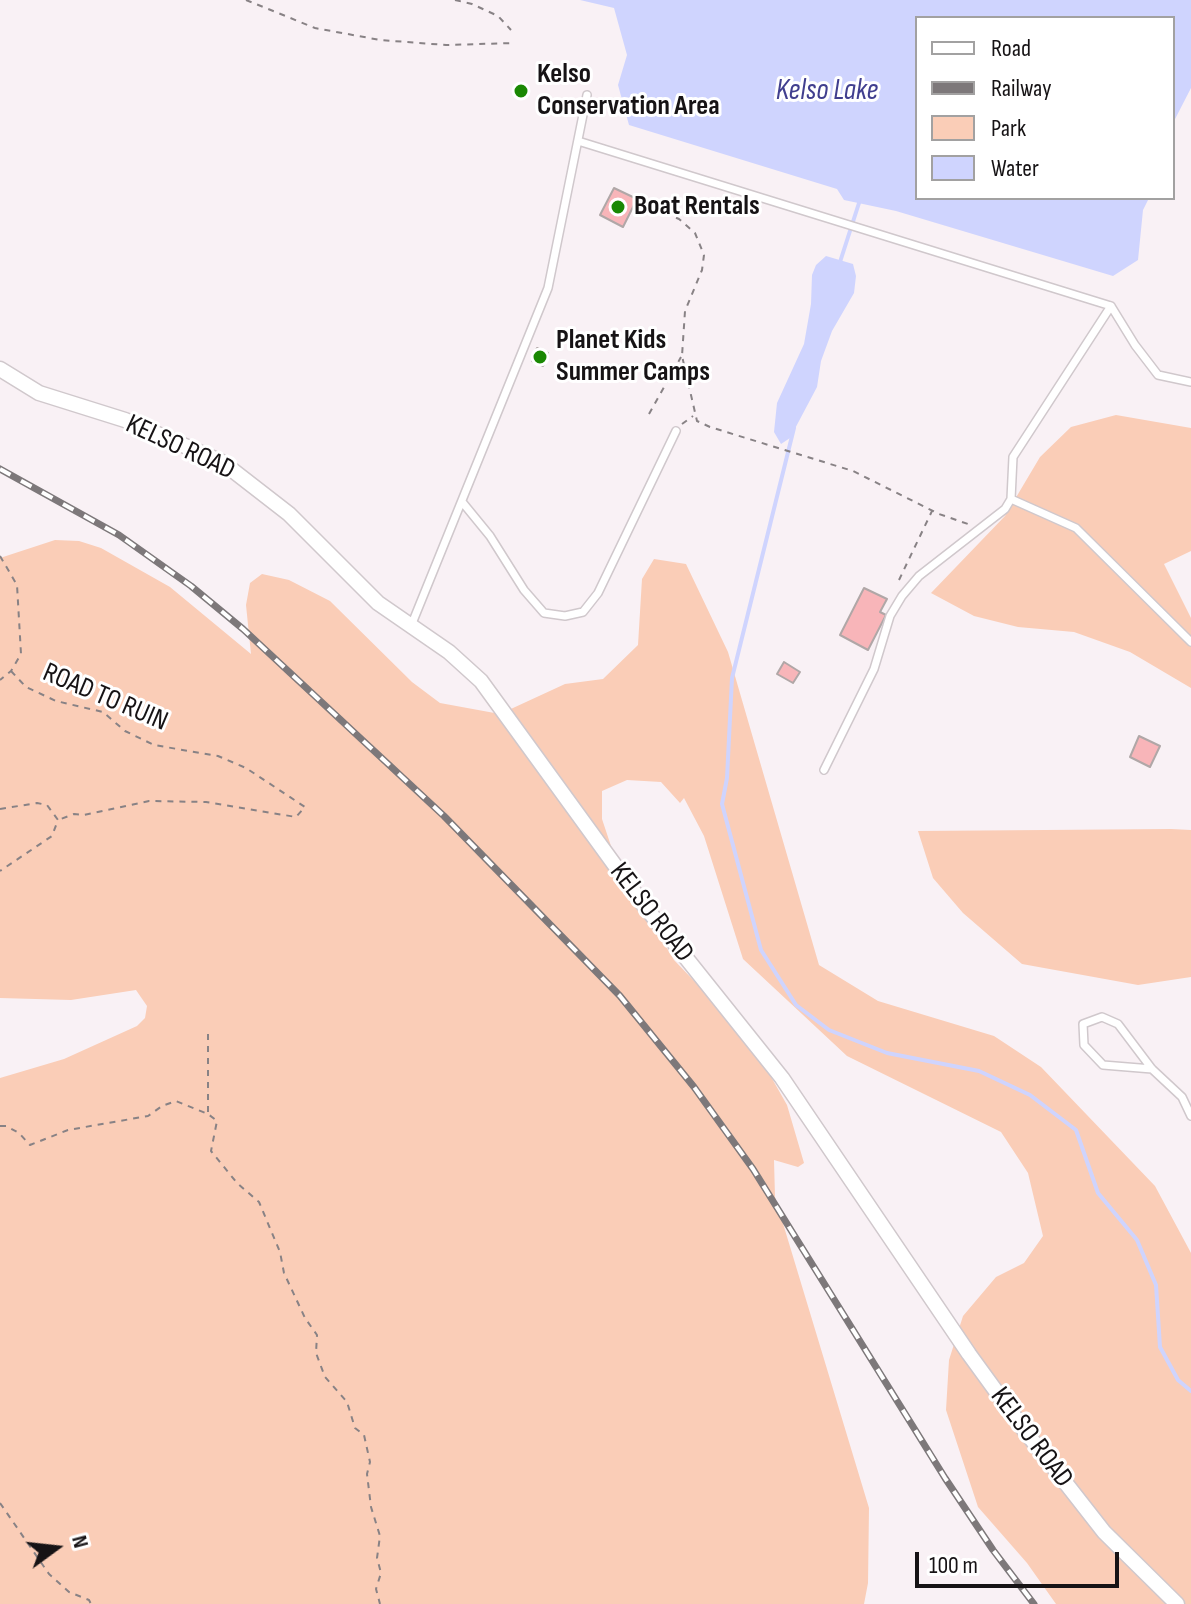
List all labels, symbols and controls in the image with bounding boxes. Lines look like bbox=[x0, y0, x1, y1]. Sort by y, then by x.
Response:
legend bbox=[915, 16, 1175, 200]
text: Road bbox=[991, 34, 1031, 63]
place label: Kelso Conservation Area bbox=[537, 58, 720, 124]
water label: Kelso Lake bbox=[776, 73, 878, 109]
text: Railway bbox=[991, 74, 1051, 103]
marker: Kelso Conservation Area bbox=[512, 82, 530, 100]
text: Park bbox=[991, 114, 1026, 143]
text: Water bbox=[991, 154, 1039, 183]
place label: Boat Rentals bbox=[634, 190, 760, 224]
marker: Boat Rentals bbox=[609, 198, 627, 216]
place label: Planet Kids Summer Camps bbox=[556, 324, 710, 390]
marker: Planet Kids Summer Camps bbox=[531, 348, 549, 366]
street label: KELSO ROAD bbox=[120, 408, 240, 488]
street label: ROAD TO RUIN bbox=[38, 657, 172, 739]
street label: KELSO ROAD bbox=[602, 857, 700, 969]
street label: KELSO ROAD bbox=[982, 1381, 1080, 1495]
north arrow bbox=[16, 1508, 96, 1588]
text: N bbox=[65, 1532, 94, 1551]
scale bar bbox=[919, 1536, 1123, 1586]
text: 100 m bbox=[929, 1551, 978, 1580]

